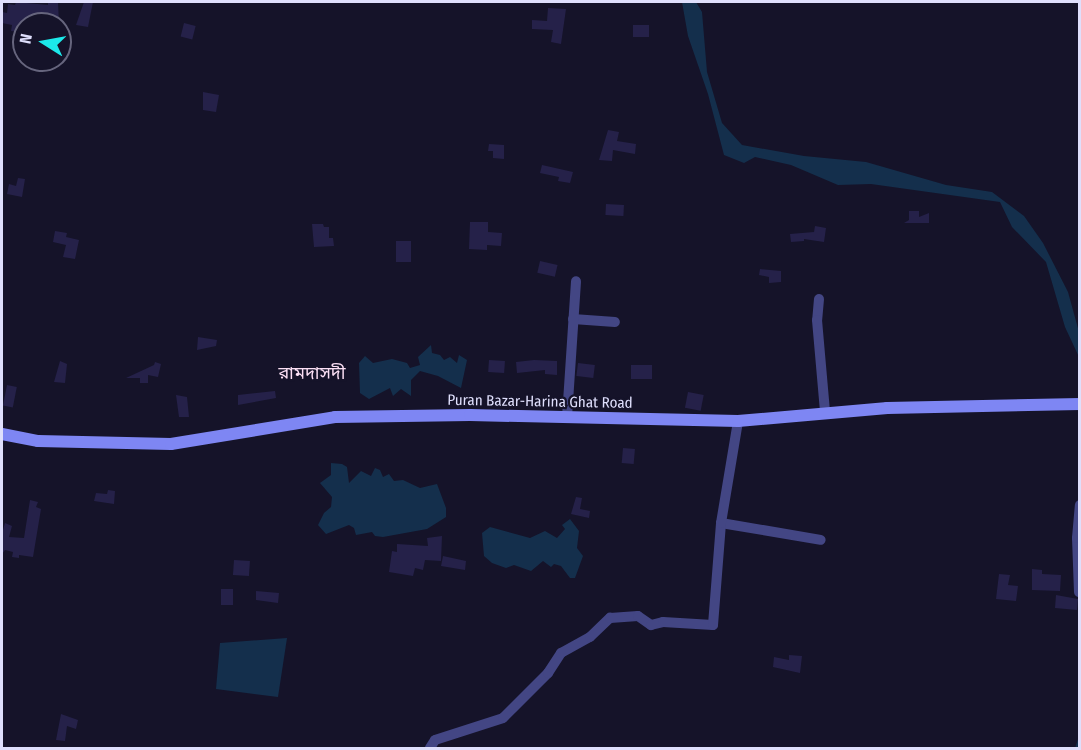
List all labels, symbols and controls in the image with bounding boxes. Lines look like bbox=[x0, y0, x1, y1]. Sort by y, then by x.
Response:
north arrow bbox=[12, 12, 72, 72]
text: N bbox=[16, 32, 36, 45]
district label: রামদাসদী bbox=[278, 362, 346, 384]
street label: Puran Bazar-Harina Ghat Road bbox=[447, 391, 633, 413]

